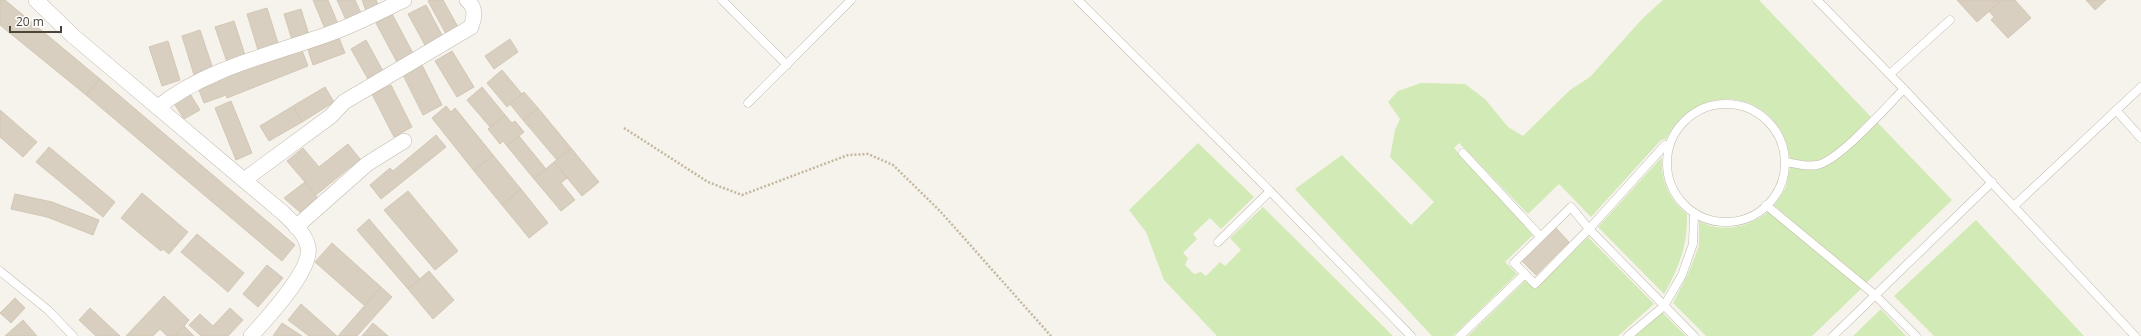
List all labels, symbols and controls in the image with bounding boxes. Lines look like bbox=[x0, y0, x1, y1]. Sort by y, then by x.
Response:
scale bar bbox=[10, 8, 61, 34]
text: 20 m bbox=[16, 13, 44, 30]

